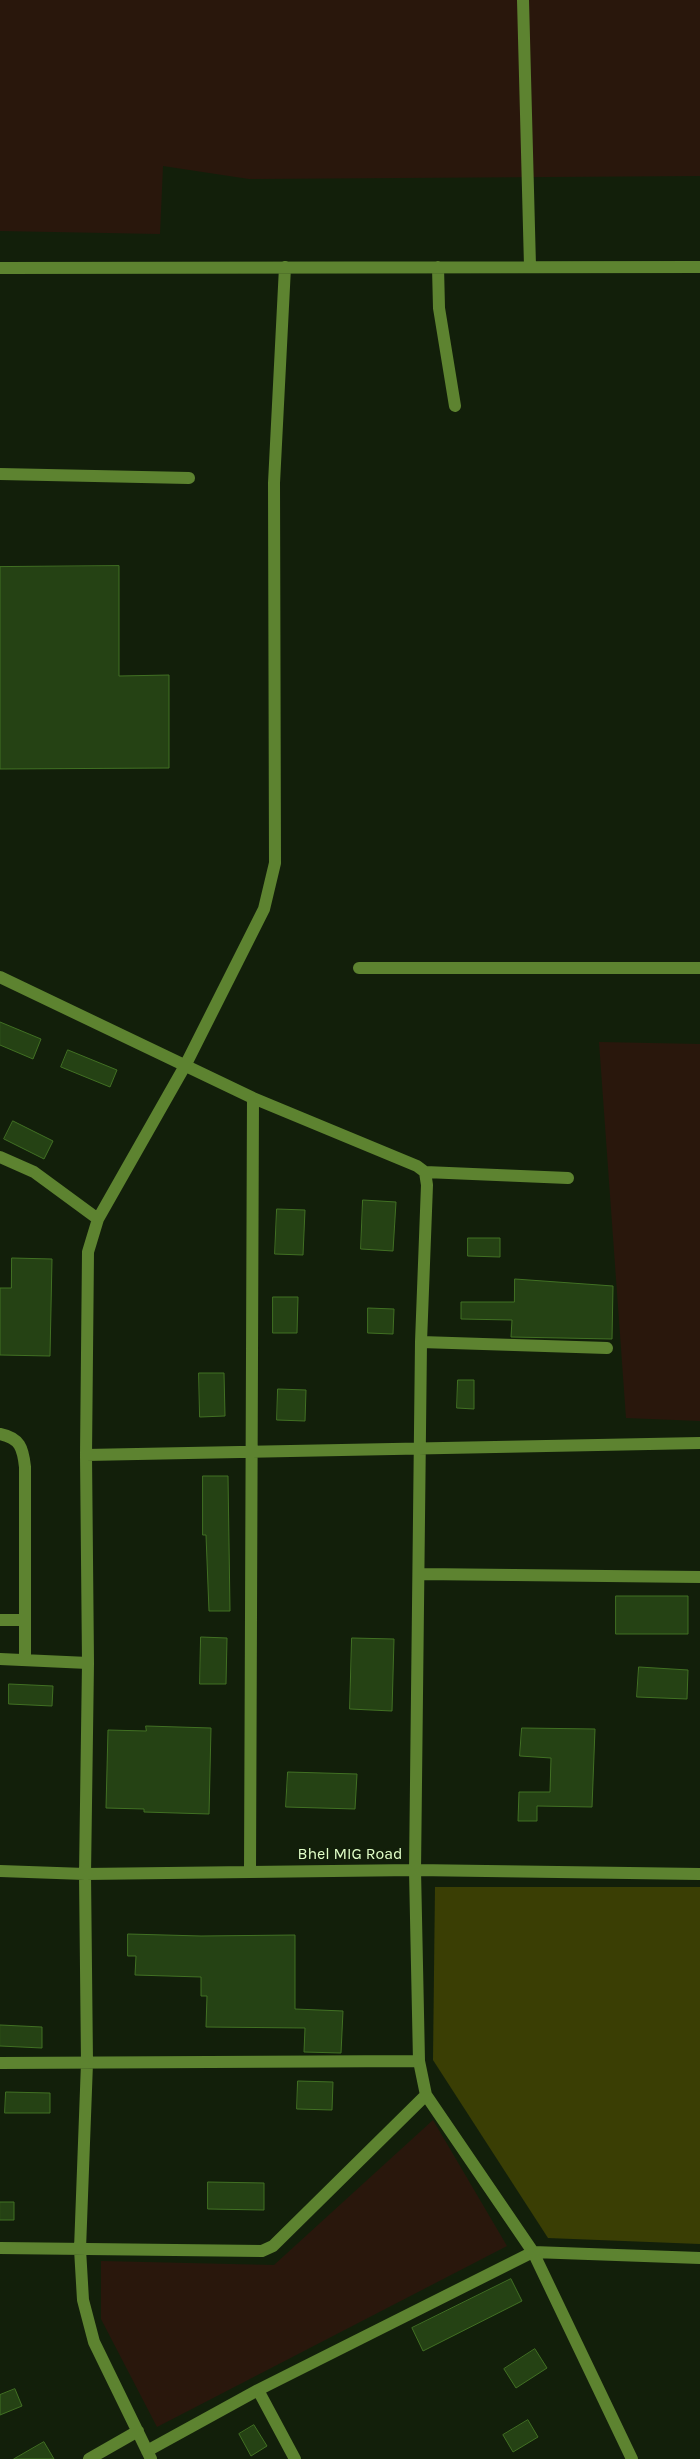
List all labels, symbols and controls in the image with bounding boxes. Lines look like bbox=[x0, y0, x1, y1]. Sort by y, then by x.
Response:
street label: Bhel MIG Road bbox=[297, 1844, 403, 1864]

